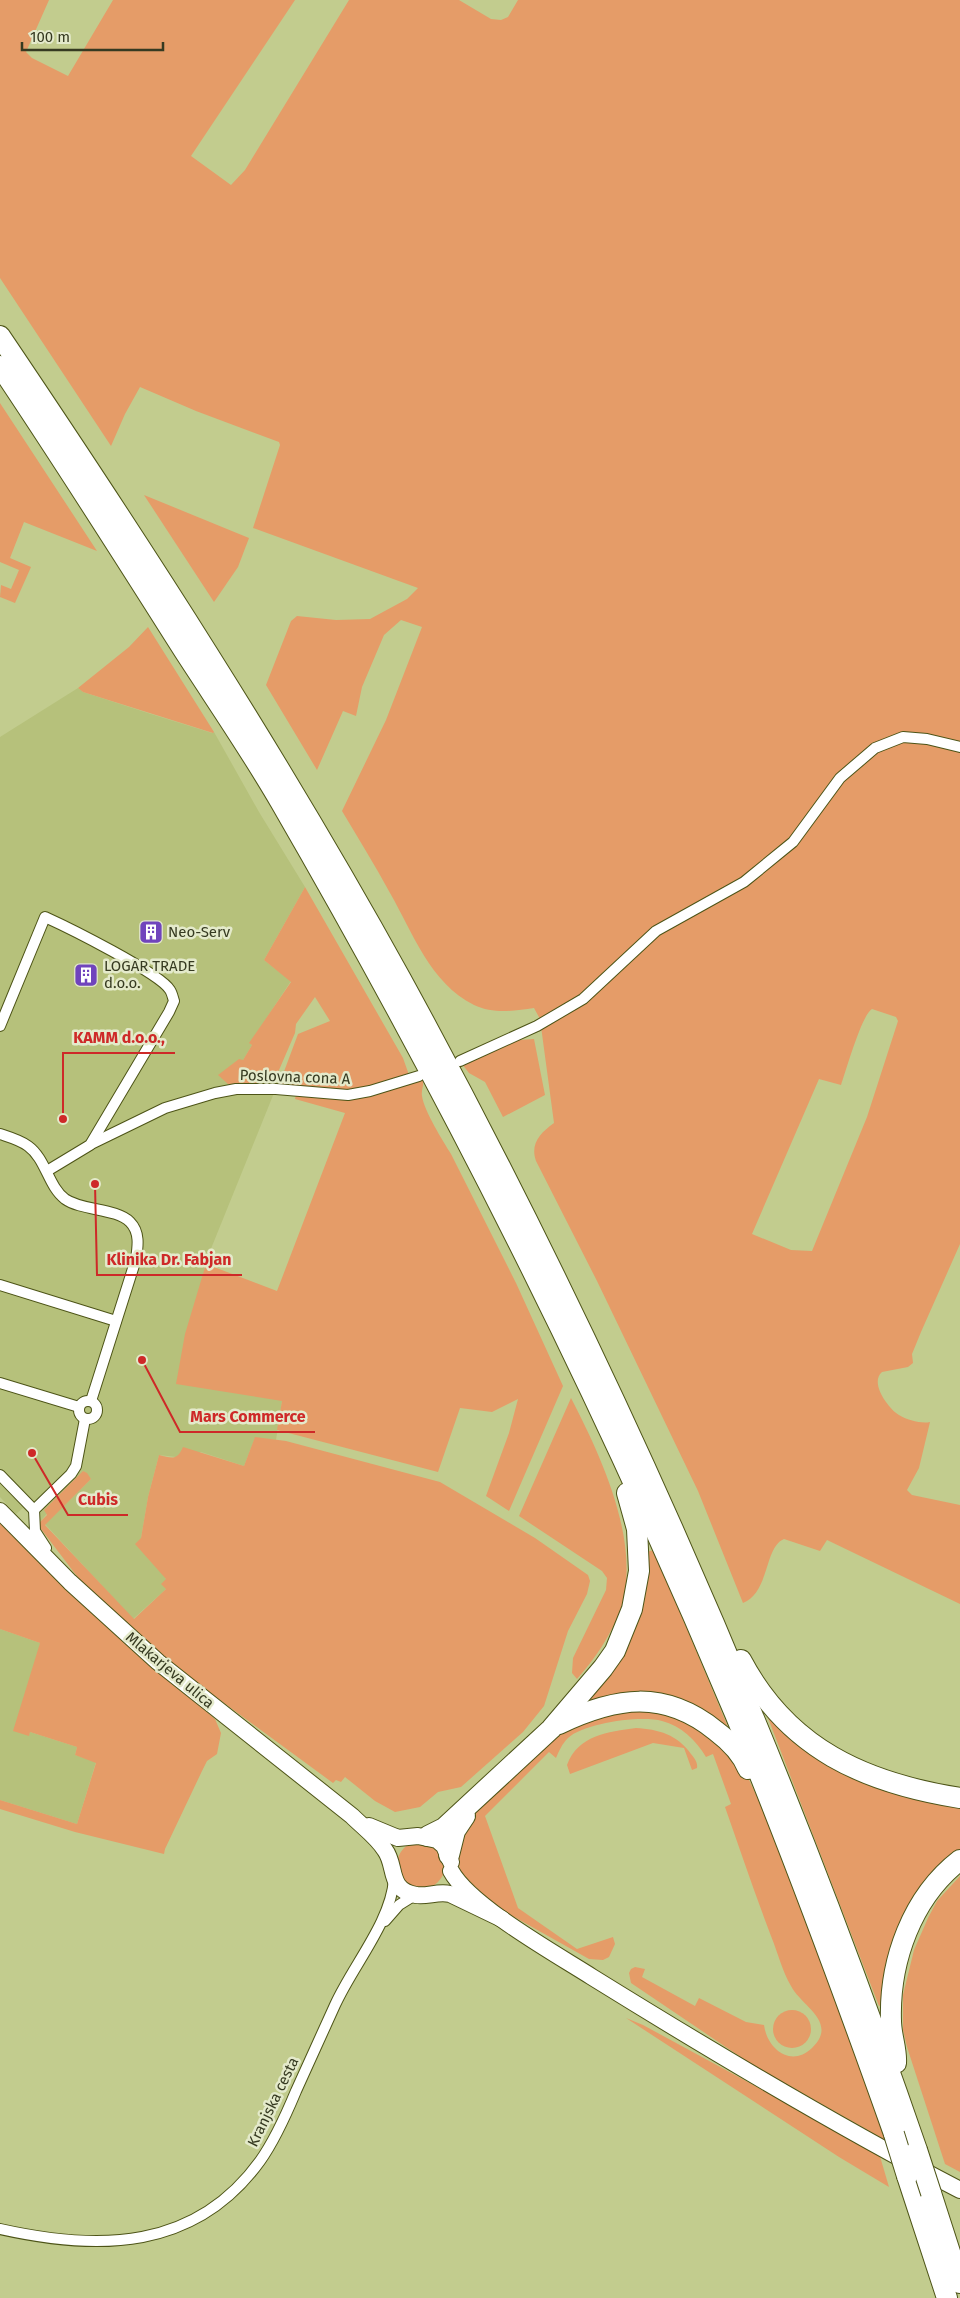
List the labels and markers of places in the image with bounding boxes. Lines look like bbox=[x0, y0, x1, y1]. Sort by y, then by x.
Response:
building icon: Neo-Serv bbox=[138, 919, 164, 945]
place label: Neo-Serv bbox=[168, 923, 231, 941]
place label: LOGAR TRADE d.o.o. bbox=[104, 957, 195, 992]
building icon: LOGAR TRADE d.o.o. bbox=[73, 962, 99, 988]
callout: KAMM d.o.o., bbox=[63, 1022, 175, 1053]
callout: Klinika Dr. Fabjan bbox=[97, 1244, 242, 1275]
callout: Mars Commerce bbox=[180, 1401, 315, 1432]
callout: Cubis bbox=[68, 1484, 128, 1515]

